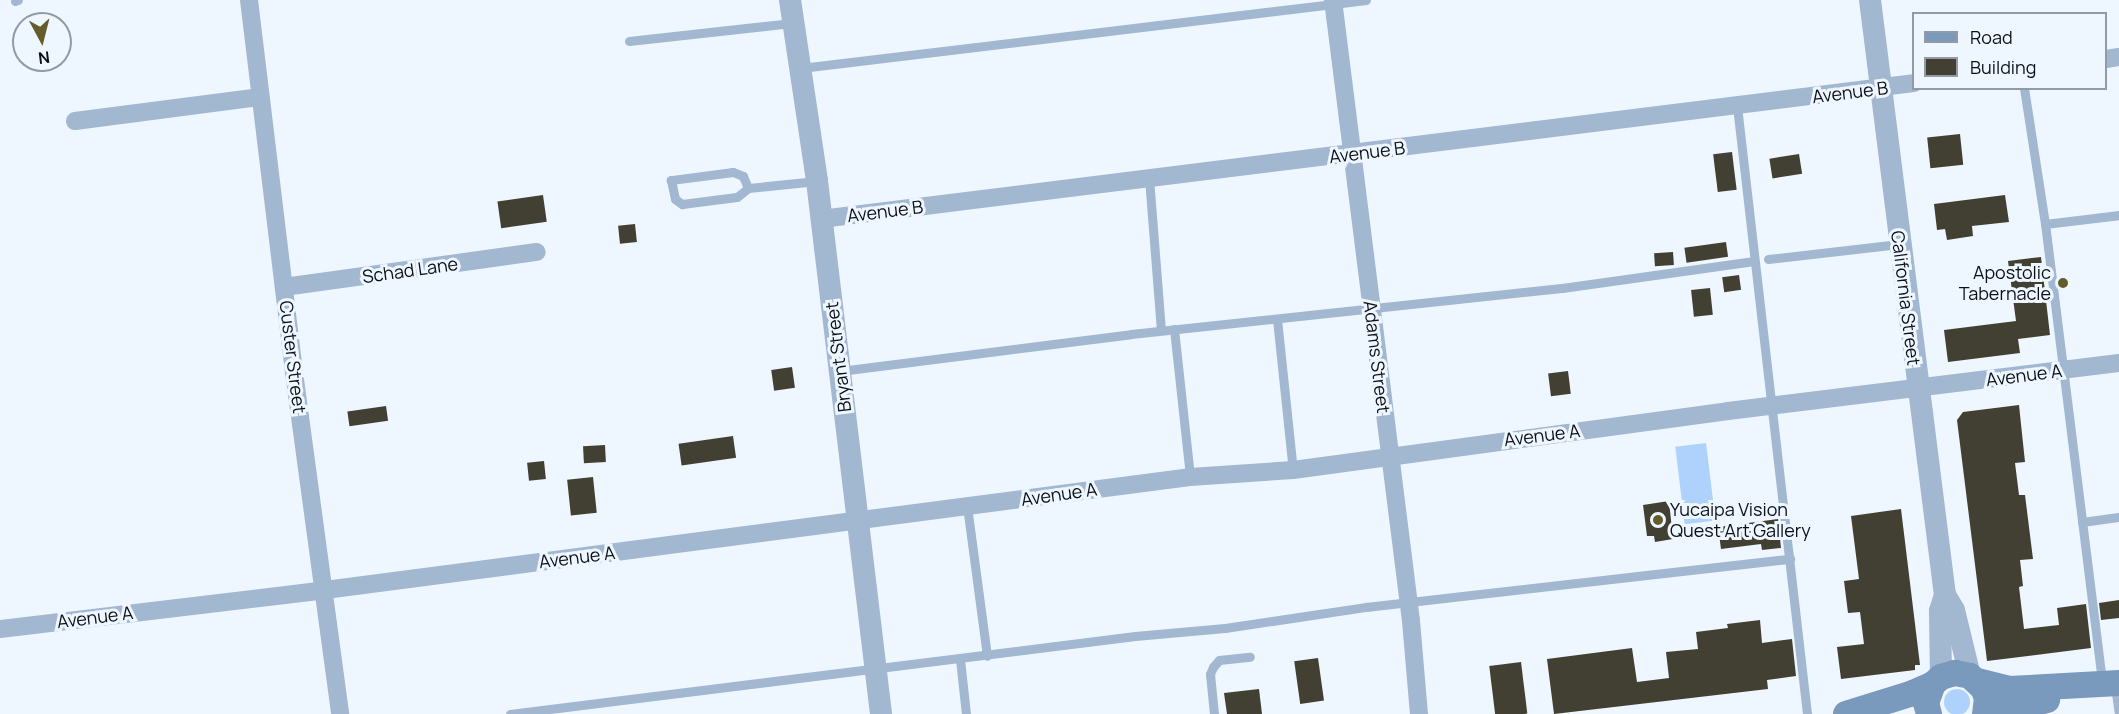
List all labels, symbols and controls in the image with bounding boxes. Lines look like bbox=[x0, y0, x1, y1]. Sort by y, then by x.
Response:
north arrow bbox=[12, 12, 72, 72]
legend bbox=[1912, 12, 2107, 90]
text: Road bbox=[1970, 25, 2013, 49]
text: N bbox=[37, 46, 51, 69]
text: Building bbox=[1970, 55, 2036, 79]
street label: Avenue B bbox=[1811, 77, 1889, 107]
street label: Avenue B bbox=[1328, 137, 1406, 167]
street label: Avenue B bbox=[846, 196, 924, 226]
street label: California Street bbox=[1887, 229, 1925, 367]
street label: Schad Lane bbox=[361, 253, 459, 287]
place label: Apostolic Tabernacle bbox=[1959, 262, 2051, 304]
marker: Apostolic Tabernacle bbox=[2056, 276, 2070, 290]
street label: Custer Street bbox=[275, 299, 311, 415]
street label: Adams Street bbox=[1359, 299, 1395, 415]
street label: Bryant Street bbox=[821, 301, 855, 413]
street label: Avenue A bbox=[1985, 360, 2063, 390]
street label: Avenue A bbox=[1503, 420, 1581, 450]
street label: Avenue A bbox=[1020, 478, 1098, 510]
place label: Yucaipa Vision Quest Art Gallery bbox=[1670, 499, 1811, 542]
marker: Yucaipa Vision Quest Art Gallery bbox=[1651, 513, 1665, 527]
street label: Avenue A bbox=[538, 542, 616, 572]
street label: Avenue A bbox=[56, 602, 134, 632]

